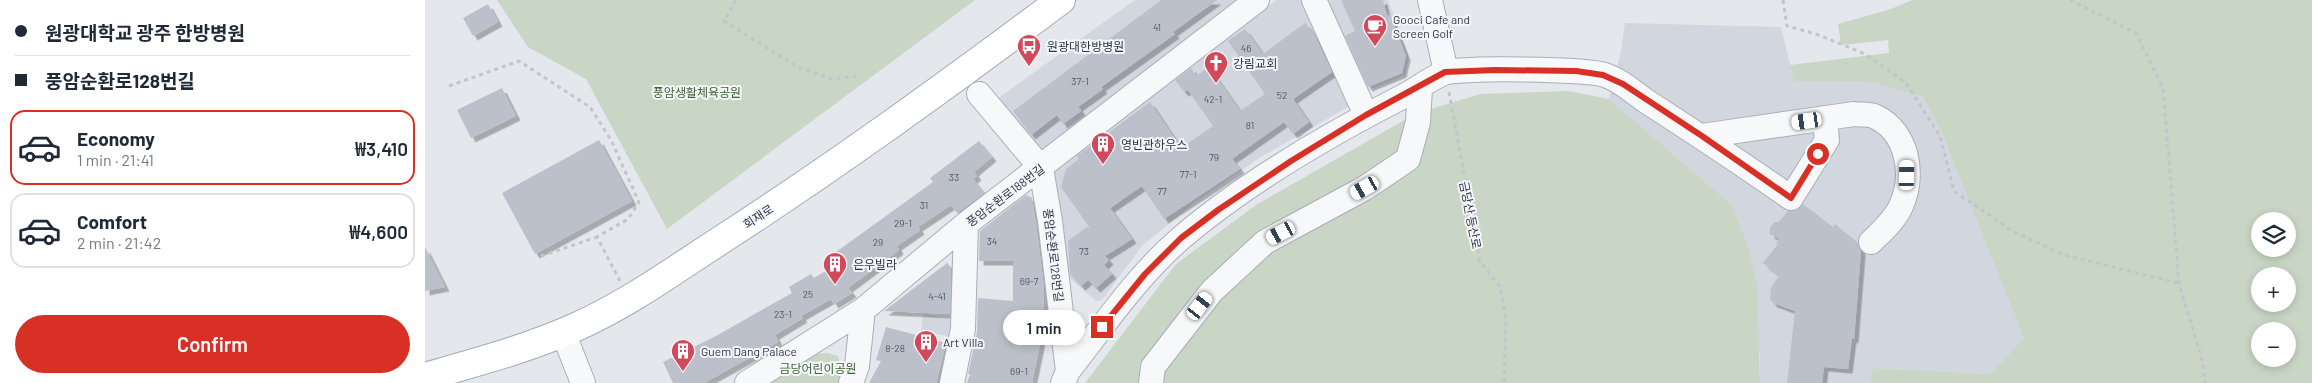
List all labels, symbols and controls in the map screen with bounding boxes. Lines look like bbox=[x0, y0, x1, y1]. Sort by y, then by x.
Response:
place label: Gooci Cafe and Screen Golf bbox=[1393, 12, 1470, 40]
cafe icon: Gooci Cafe and Screen Golf bbox=[1362, 13, 1388, 47]
text: 원광대학교 광주 한방병원 bbox=[45, 21, 245, 44]
house number: 41 bbox=[1153, 21, 1161, 33]
bus stop icon: 원광대한방병원 bbox=[1016, 33, 1042, 67]
place label: 원광대한방병원 bbox=[1047, 39, 1124, 53]
house number: 46 bbox=[1241, 42, 1251, 54]
church icon: 강림교회 bbox=[1203, 50, 1229, 84]
place label: 강림교회 bbox=[1233, 56, 1277, 70]
text: 풍암순환로128번길 bbox=[45, 69, 195, 92]
house number: 37-1 bbox=[1071, 75, 1089, 87]
park label: 풍암생활체육공원 bbox=[653, 85, 741, 99]
house number: 52 bbox=[1277, 89, 1287, 101]
house number: 42-1 bbox=[1204, 93, 1222, 105]
car bbox=[1791, 111, 1822, 131]
house number: 81 bbox=[1246, 119, 1254, 131]
icon: car bbox=[17, 125, 62, 170]
text: Economy bbox=[77, 127, 155, 150]
building icon: 영빈관하우스 bbox=[1090, 131, 1116, 165]
text: ₩3,410 bbox=[355, 137, 408, 160]
place label: 영빈관하우스 bbox=[1121, 137, 1187, 151]
route start bbox=[1807, 143, 1829, 165]
text: 1 min · 21:41 bbox=[77, 150, 154, 169]
house number: 79 bbox=[1209, 151, 1219, 163]
car bbox=[1899, 160, 1914, 190]
street label: 풍암순환로188번길 bbox=[963, 161, 1047, 229]
house number: 77-1 bbox=[1180, 168, 1196, 180]
house number: 33 bbox=[949, 171, 959, 183]
car bbox=[1348, 174, 1381, 202]
street label: 금당산 등산로 bbox=[1458, 180, 1484, 250]
house number: 77 bbox=[1157, 185, 1167, 197]
house number: 31 bbox=[920, 199, 928, 211]
street label: 회재로 bbox=[740, 201, 776, 231]
street label: 풍암순환로128번길 bbox=[1041, 207, 1067, 303]
icon: car bbox=[17, 208, 62, 253]
text: Comfort bbox=[77, 210, 147, 233]
map controls bbox=[2251, 212, 2296, 367]
button: layers bbox=[2251, 212, 2296, 257]
house number: 29-1 bbox=[894, 217, 912, 229]
car bbox=[1264, 219, 1297, 247]
text: ₩4,600 bbox=[349, 220, 408, 243]
text: 2 min · 21:42 bbox=[77, 233, 161, 252]
house number: 34 bbox=[987, 235, 997, 247]
house number: 29 bbox=[873, 236, 883, 248]
house number: 73 bbox=[1079, 245, 1089, 257]
building icon: 은우빌라 bbox=[822, 251, 848, 285]
place label: 은우빌라 bbox=[853, 257, 897, 271]
button: + bbox=[2251, 267, 2296, 312]
house number: 69-7 bbox=[1020, 275, 1039, 287]
house number: 25 bbox=[803, 288, 813, 300]
house number: 4-41 bbox=[928, 290, 946, 302]
car bbox=[1184, 290, 1215, 322]
house number: 23-1 bbox=[774, 308, 792, 320]
callout: 1 min bbox=[1002, 310, 1085, 344]
button: Confirm bbox=[15, 315, 410, 373]
route end bbox=[1091, 316, 1113, 338]
text: 1 min bbox=[1027, 318, 1061, 337]
button: − bbox=[2251, 322, 2296, 367]
building icon: Art Villa bbox=[913, 329, 939, 363]
place label: Art Villa bbox=[943, 335, 983, 349]
building icon: Guem Dang Palace bbox=[670, 338, 696, 372]
house number: 8-28 bbox=[885, 342, 905, 354]
place label: Guem Dang Palace bbox=[701, 344, 797, 358]
park label: 금당어린이공원 bbox=[779, 361, 857, 375]
house number: 69-1 bbox=[1010, 365, 1028, 377]

